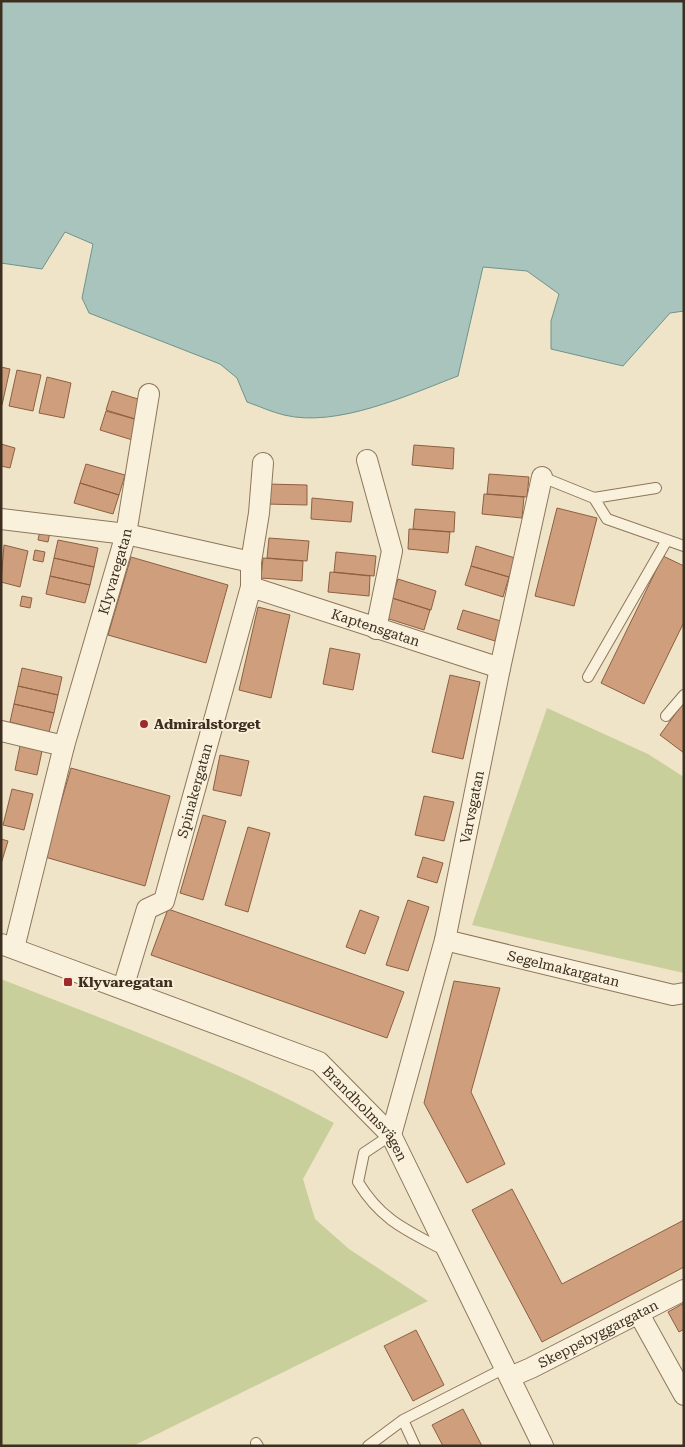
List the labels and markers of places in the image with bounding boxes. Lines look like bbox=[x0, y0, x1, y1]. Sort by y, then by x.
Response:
place label: Admiralstorget bbox=[154, 716, 261, 732]
marker: Admiralstorget bbox=[138, 718, 150, 730]
place label: Klyvaregatan bbox=[78, 974, 174, 990]
marker: Klyvaregatan bbox=[62, 976, 74, 988]

